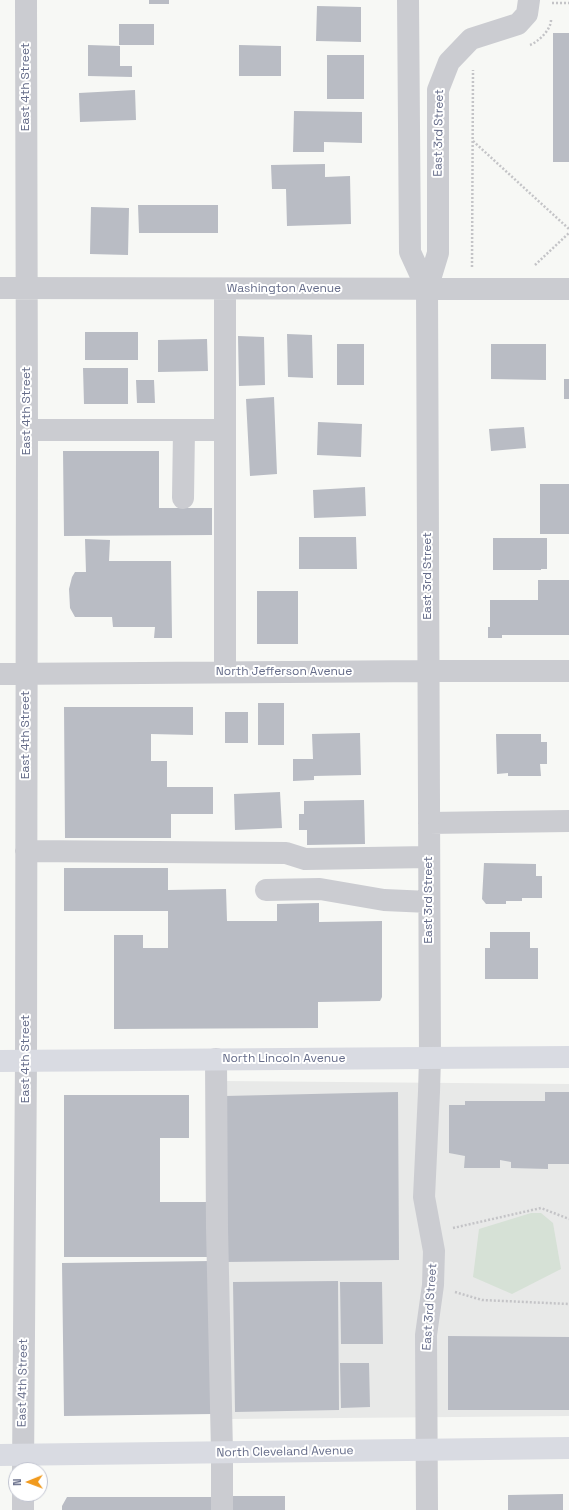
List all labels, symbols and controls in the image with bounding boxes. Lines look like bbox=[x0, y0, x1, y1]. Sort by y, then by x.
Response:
street label: East 4th Street bbox=[19, 43, 33, 131]
street label: East 3rd Street bbox=[431, 89, 447, 177]
street label: Washington Avenue bbox=[227, 282, 341, 296]
street label: East 4th Street bbox=[20, 367, 34, 455]
street label: East 3rd Street bbox=[421, 532, 435, 620]
street label: North Jefferson Avenue bbox=[216, 665, 352, 679]
street label: East 4th Street bbox=[19, 691, 33, 779]
street label: East 3rd Street bbox=[422, 856, 436, 944]
street label: East 4th Street bbox=[19, 1015, 33, 1103]
street label: North Lincoln Avenue bbox=[222, 1052, 346, 1066]
street label: East 3rd Street bbox=[420, 1263, 440, 1351]
street label: East 4th Street bbox=[15, 1339, 31, 1427]
street label: North Cleveland Avenue bbox=[216, 1444, 354, 1460]
north arrow bbox=[8, 1462, 48, 1502]
text: N bbox=[10, 1478, 24, 1486]

